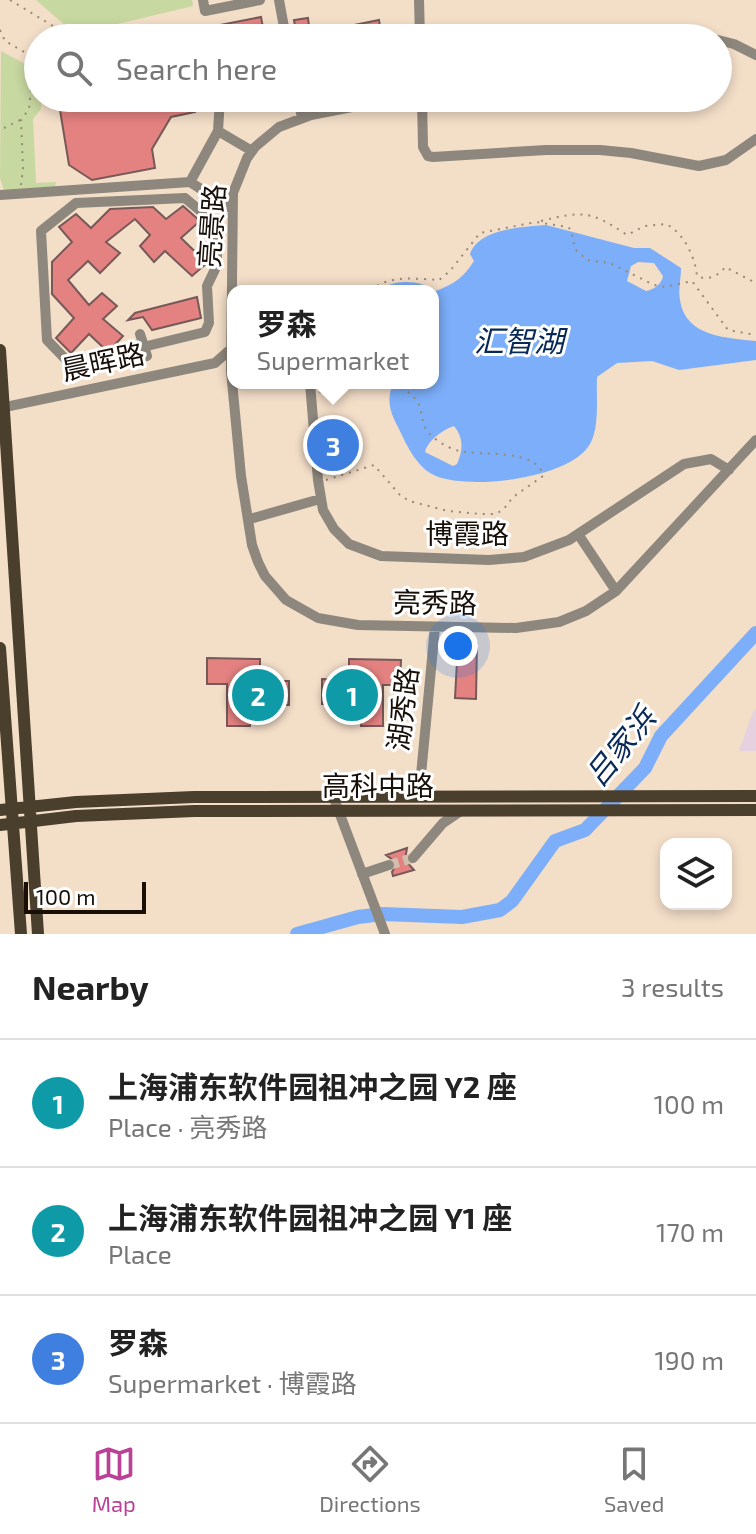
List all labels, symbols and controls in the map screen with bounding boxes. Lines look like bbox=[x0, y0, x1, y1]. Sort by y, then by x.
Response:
search box bbox=[24, 24, 732, 112]
icon: search bbox=[52, 46, 96, 90]
text: Search here bbox=[116, 50, 277, 86]
street label: 亮景路 bbox=[191, 183, 231, 269]
popup bbox=[227, 285, 439, 389]
text: 罗森 bbox=[256, 305, 316, 341]
water label: 汇智湖 bbox=[474, 322, 568, 358]
street label: 晨晖路 bbox=[58, 336, 147, 386]
text: Supermarket bbox=[256, 344, 410, 375]
pin: 3 bbox=[307, 415, 359, 475]
street label: 博霞路 bbox=[425, 516, 509, 550]
street label: 亮秀路 bbox=[393, 584, 477, 620]
your location bbox=[438, 626, 478, 666]
pin: 2 bbox=[232, 665, 284, 725]
pin: 1 bbox=[326, 665, 378, 725]
street label: 湖秀路 bbox=[380, 665, 424, 753]
water label: 吕家浜 bbox=[577, 697, 664, 792]
street label: 高科中路 bbox=[322, 768, 434, 802]
map controls bbox=[660, 838, 732, 910]
button: layers bbox=[660, 838, 732, 910]
scale bar bbox=[24, 878, 146, 914]
text: 100 m bbox=[36, 883, 95, 909]
text: Nearby bbox=[32, 966, 149, 1007]
text: 3 results bbox=[621, 971, 724, 1002]
text: 上海浦东软件园祖冲之园 Y2 座 bbox=[108, 1068, 517, 1104]
text: 1 bbox=[52, 1088, 64, 1119]
text: 100 m bbox=[654, 1088, 724, 1119]
text: Place · 亮秀路 bbox=[108, 1111, 268, 1142]
text: 上海浦东软件园祖冲之园 Y1 座 bbox=[108, 1199, 512, 1235]
text: 2 bbox=[50, 1216, 66, 1247]
text: 170 m bbox=[656, 1216, 724, 1247]
text: Place bbox=[108, 1238, 172, 1269]
text: 罗森 bbox=[108, 1324, 168, 1360]
text: 3 bbox=[51, 1344, 65, 1375]
text: 190 m bbox=[655, 1344, 724, 1375]
text: Supermarket · 博霞路 bbox=[108, 1367, 357, 1398]
tab: Map bbox=[92, 1442, 136, 1516]
tab: Directions bbox=[319, 1442, 421, 1516]
tab: Saved bbox=[604, 1442, 664, 1516]

